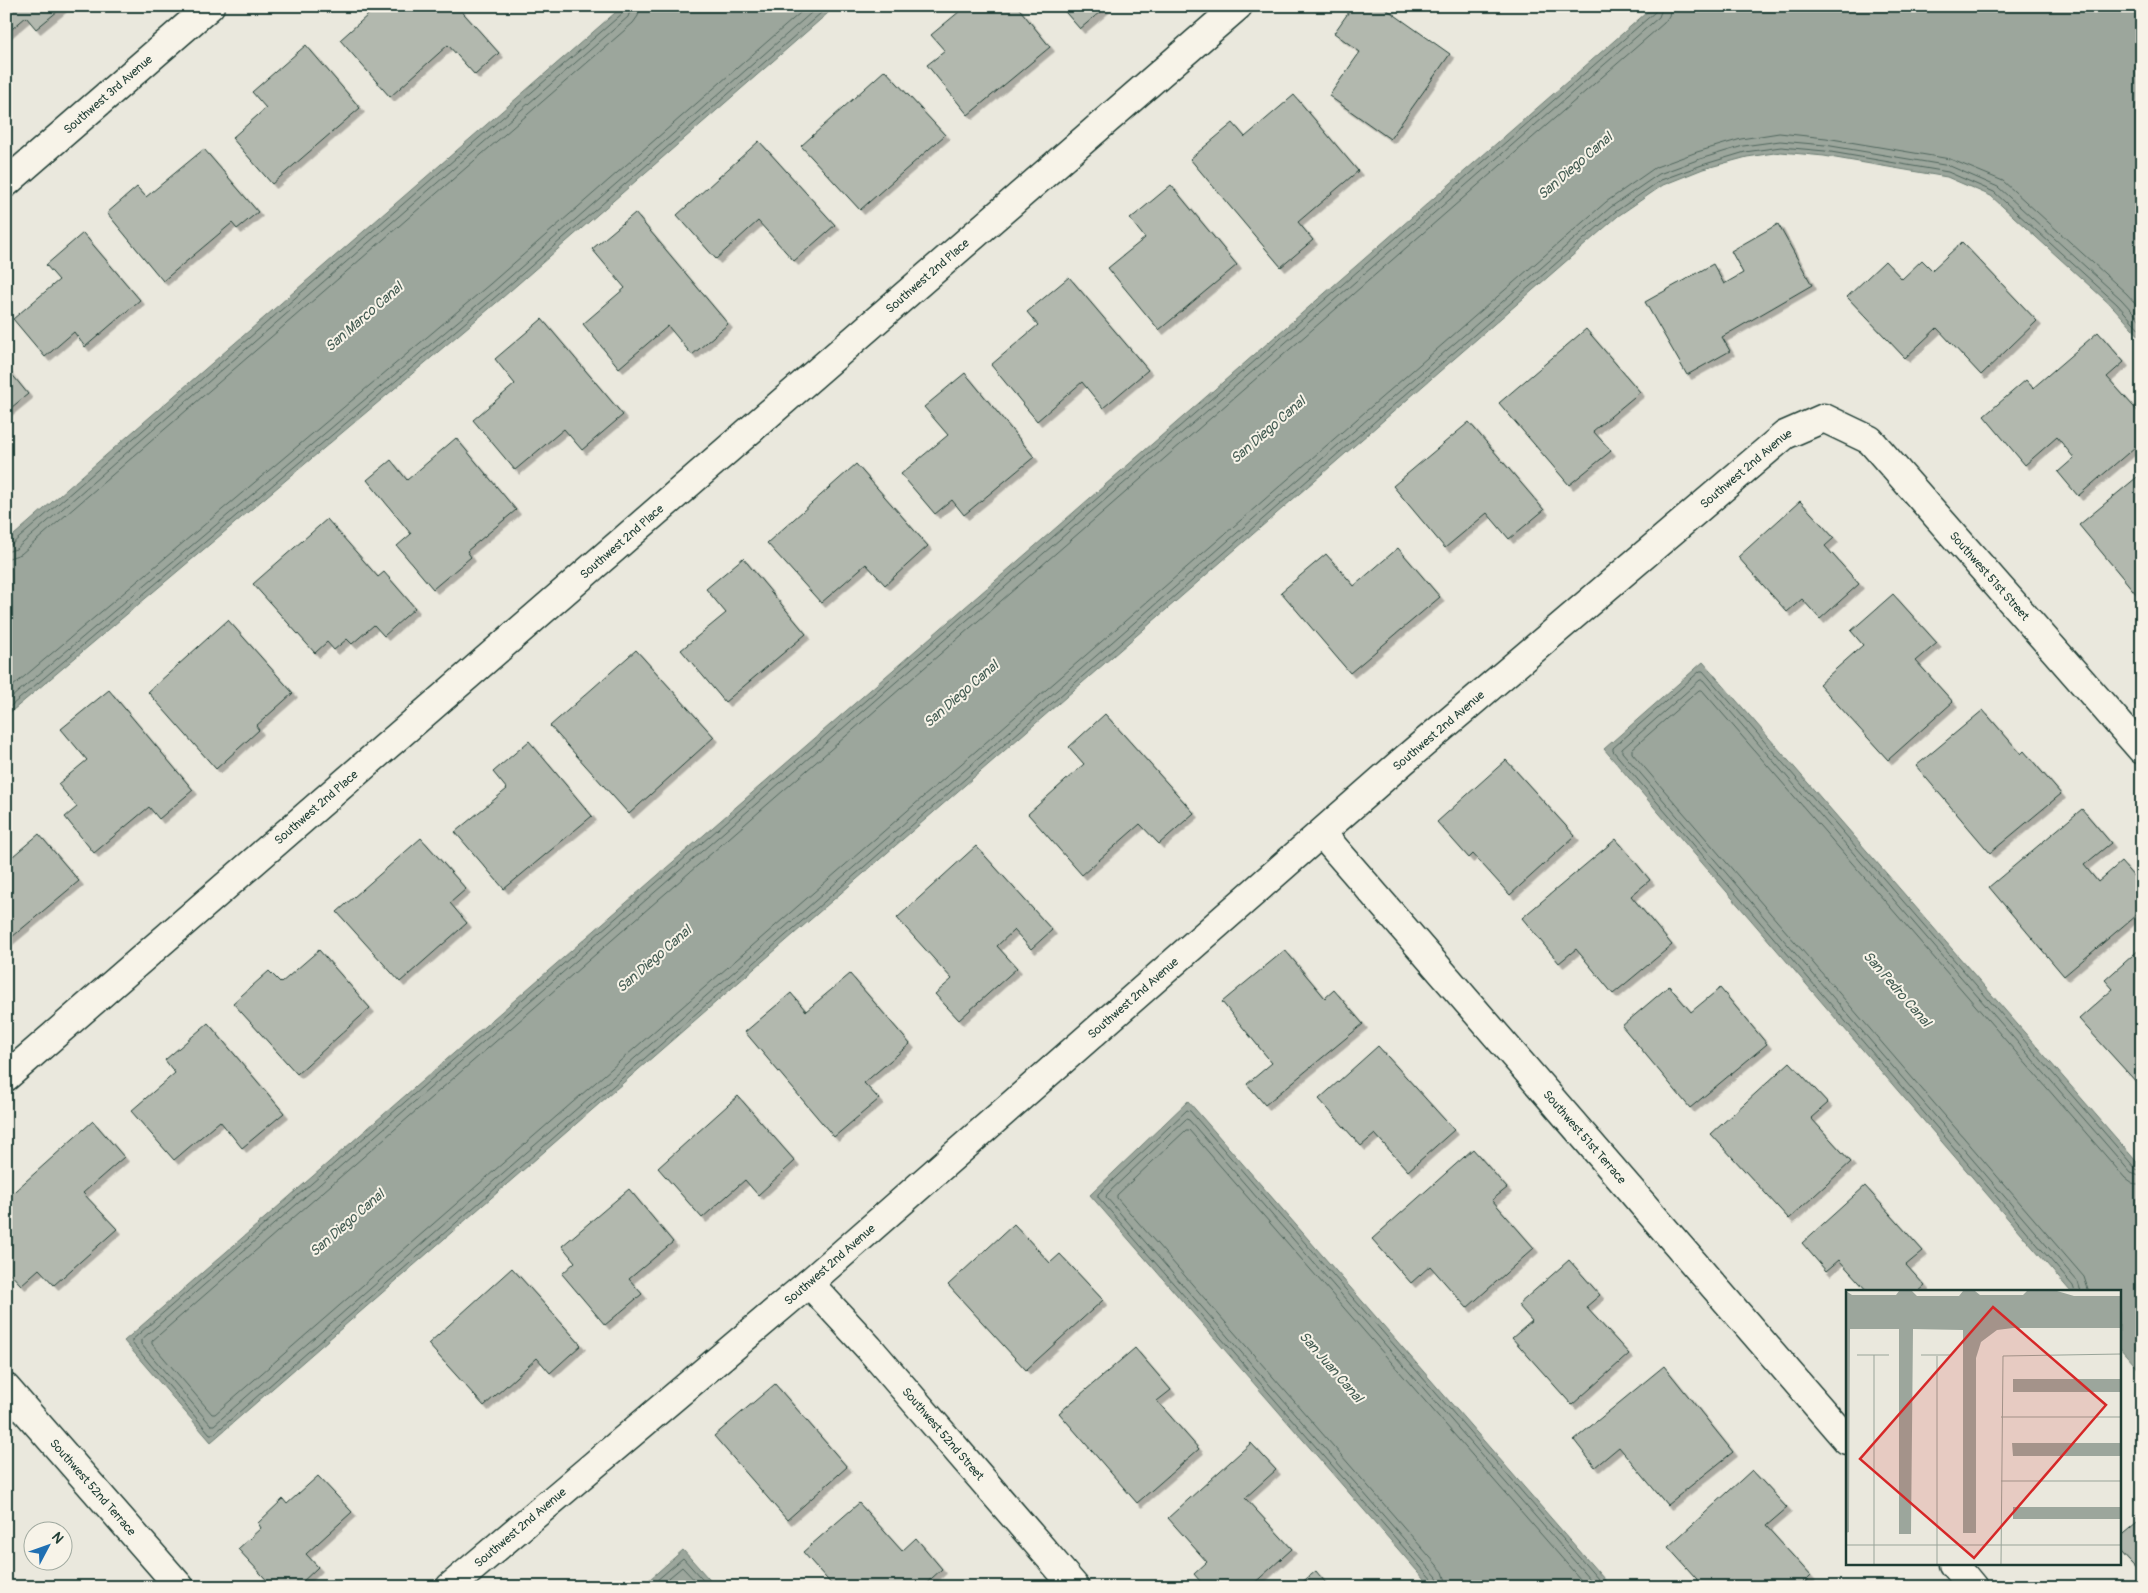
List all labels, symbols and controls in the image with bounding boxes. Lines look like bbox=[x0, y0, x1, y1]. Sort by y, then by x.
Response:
street label: Southwest 3rd Avenue bbox=[60, 52, 156, 137]
water label: San Diego Canal bbox=[1534, 128, 1617, 203]
street label: Southwest 2nd Place bbox=[883, 235, 972, 316]
water label: San Marco Canal bbox=[322, 278, 407, 355]
water label: San Diego Canal bbox=[1227, 392, 1310, 467]
street label: Southwest 2nd Avenue bbox=[1697, 425, 1794, 512]
street label: Southwest 2nd Place bbox=[577, 501, 667, 582]
street label: Southwest 51st Street bbox=[1946, 529, 2033, 624]
water label: San Diego Canal bbox=[920, 656, 1003, 731]
street label: Southwest 2nd Avenue bbox=[1390, 687, 1488, 774]
street label: Southwest 2nd Place bbox=[271, 767, 361, 848]
water label: San Diego Canal bbox=[613, 921, 696, 996]
water label: San Pedro Canal bbox=[1860, 948, 1935, 1031]
street label: Southwest 2nd Avenue bbox=[1085, 954, 1182, 1042]
street label: Southwest 51st Terrace bbox=[1540, 1087, 1629, 1187]
water label: San Diego Canal bbox=[306, 1185, 389, 1260]
street label: Southwest 2nd Avenue bbox=[781, 1221, 878, 1308]
inset map bbox=[1846, 1290, 2120, 1566]
water label: San Juan Canal bbox=[1296, 1328, 1368, 1407]
street label: Southwest 52nd Street bbox=[899, 1384, 987, 1484]
street label: Southwest 52nd Terrace bbox=[47, 1436, 139, 1539]
street label: Southwest 2nd Avenue bbox=[471, 1484, 569, 1571]
north arrow bbox=[22, 1520, 72, 1570]
text: N bbox=[48, 1529, 67, 1547]

